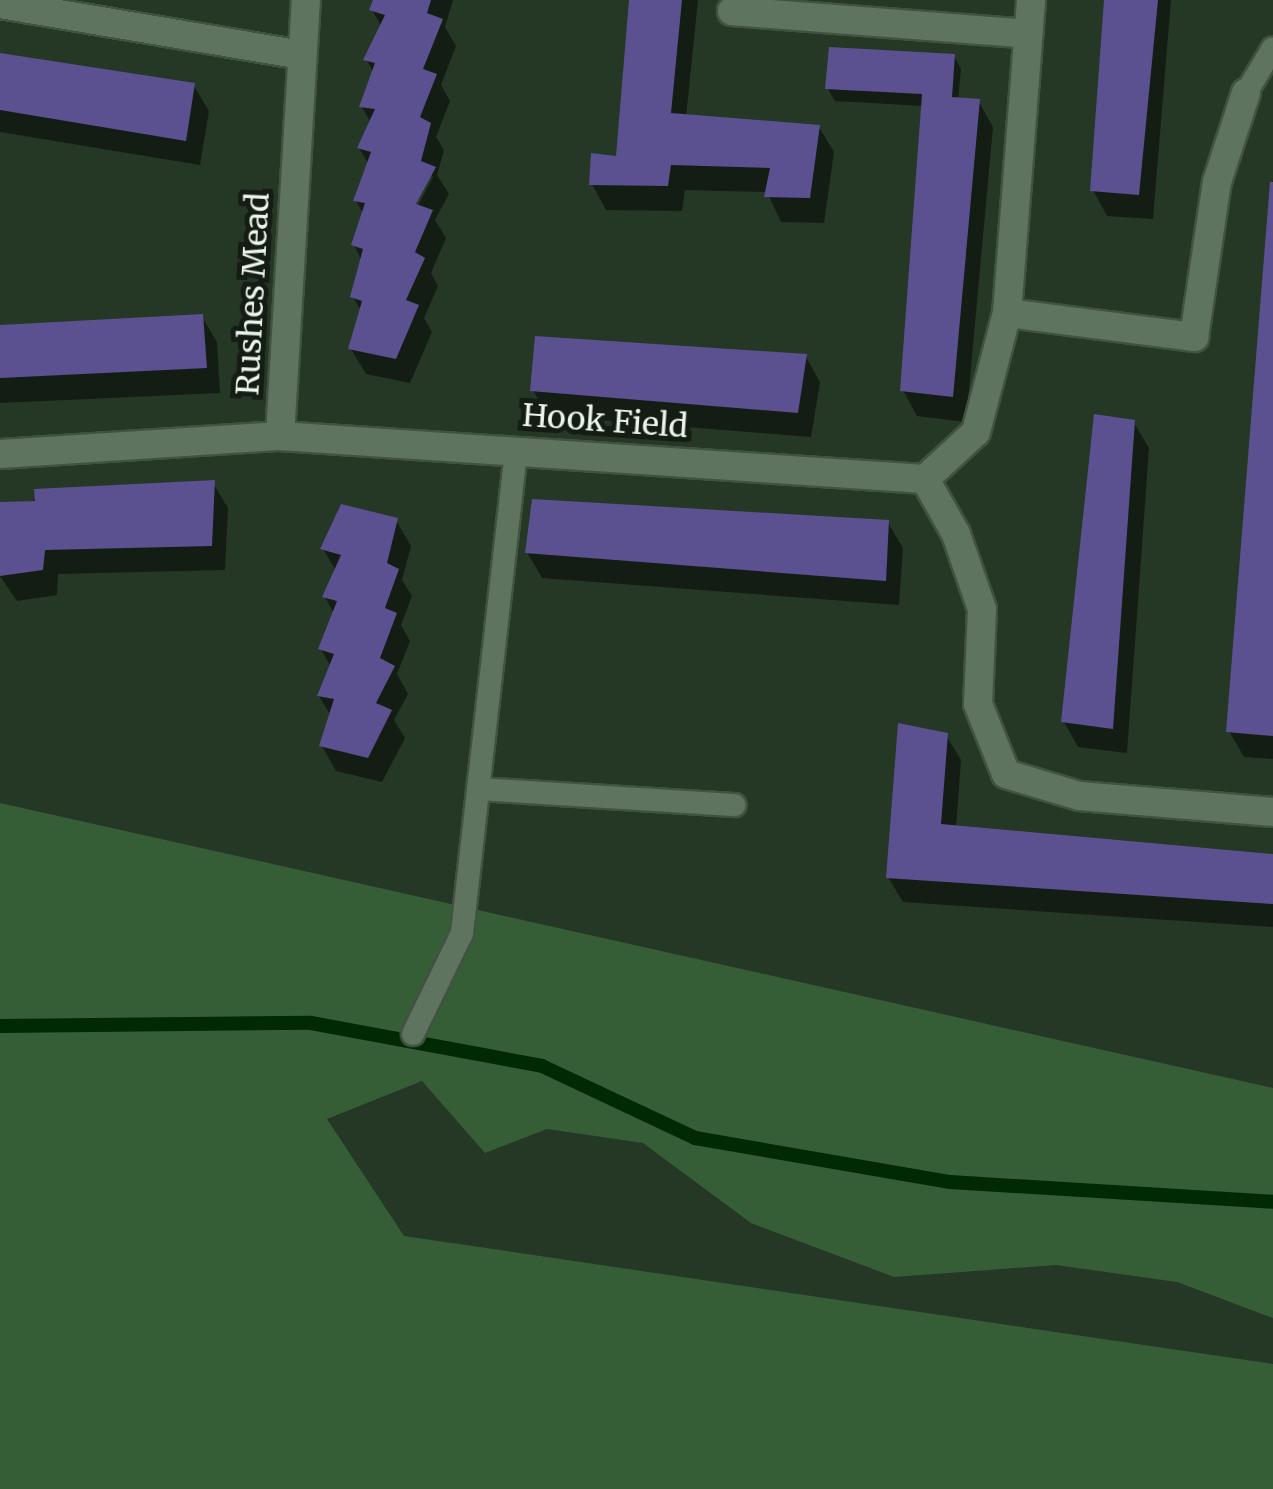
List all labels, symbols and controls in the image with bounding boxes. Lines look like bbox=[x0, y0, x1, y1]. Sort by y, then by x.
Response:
street label: Rushes Mead bbox=[229, 192, 277, 396]
street label: Hook Field bbox=[521, 396, 689, 446]

